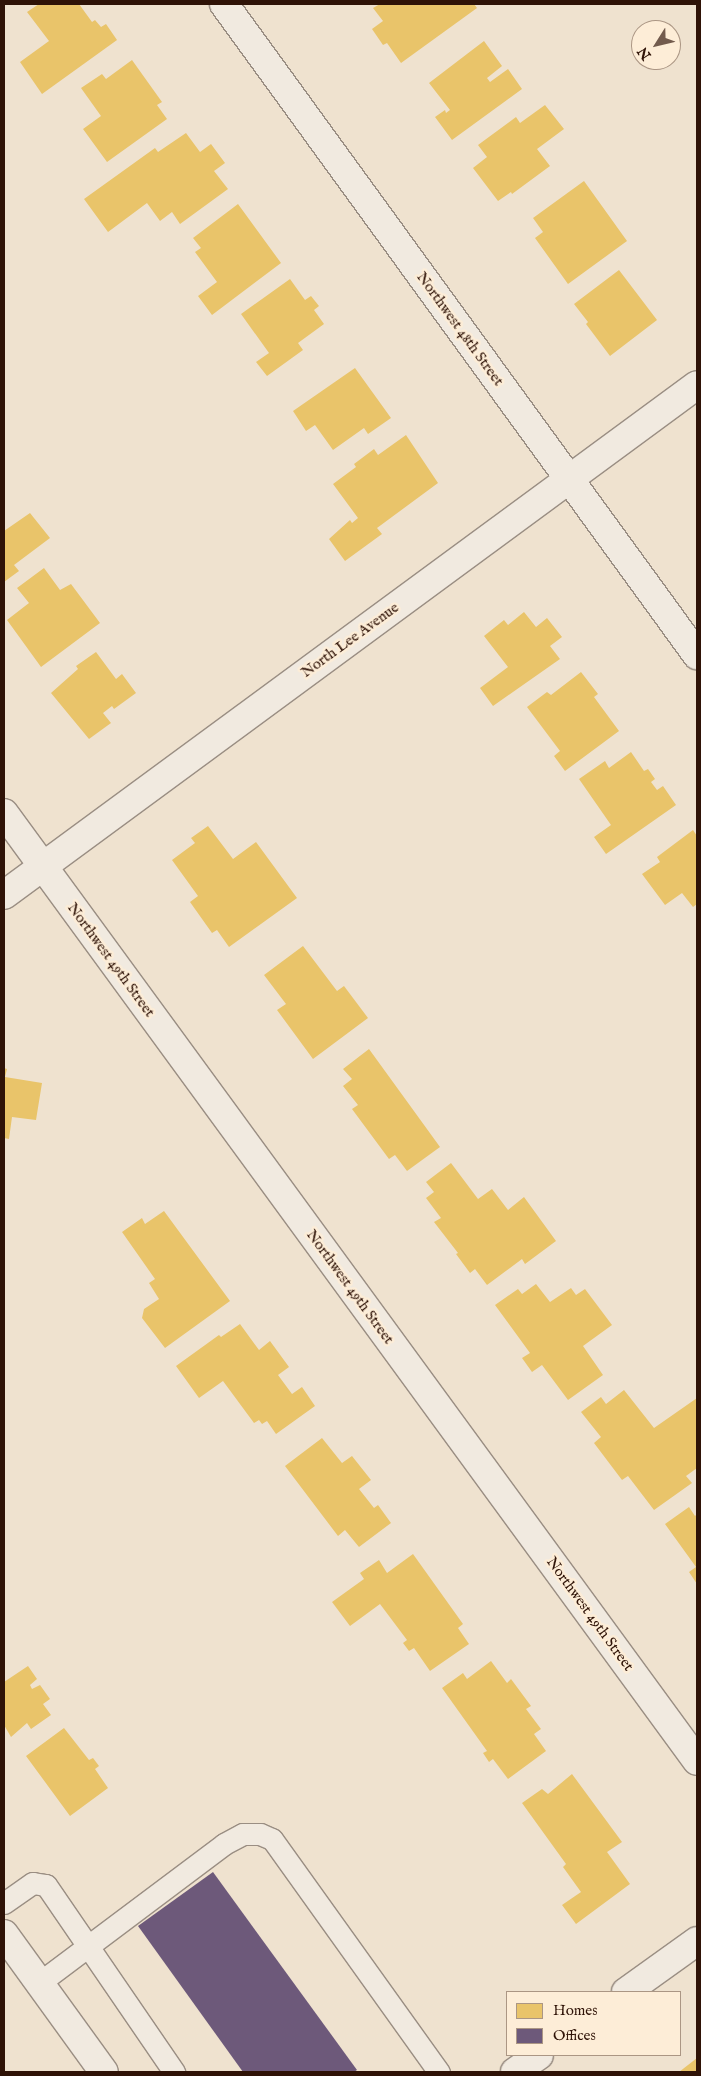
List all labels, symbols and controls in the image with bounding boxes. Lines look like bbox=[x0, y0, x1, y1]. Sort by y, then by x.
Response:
north arrow bbox=[631, 20, 681, 70]
text: N bbox=[634, 43, 656, 63]
street label: Northwest 48th Street bbox=[413, 269, 507, 389]
street label: North Lee Avenue bbox=[298, 599, 402, 681]
street label: Northwest 49th Street bbox=[63, 899, 159, 1021]
street label: Northwest 49th Street bbox=[302, 1226, 398, 1348]
street label: Northwest 49th Street bbox=[542, 1553, 638, 1675]
legend bbox=[506, 1991, 681, 2056]
text: Homes bbox=[553, 2001, 597, 2020]
text: Offices bbox=[553, 2026, 596, 2045]

